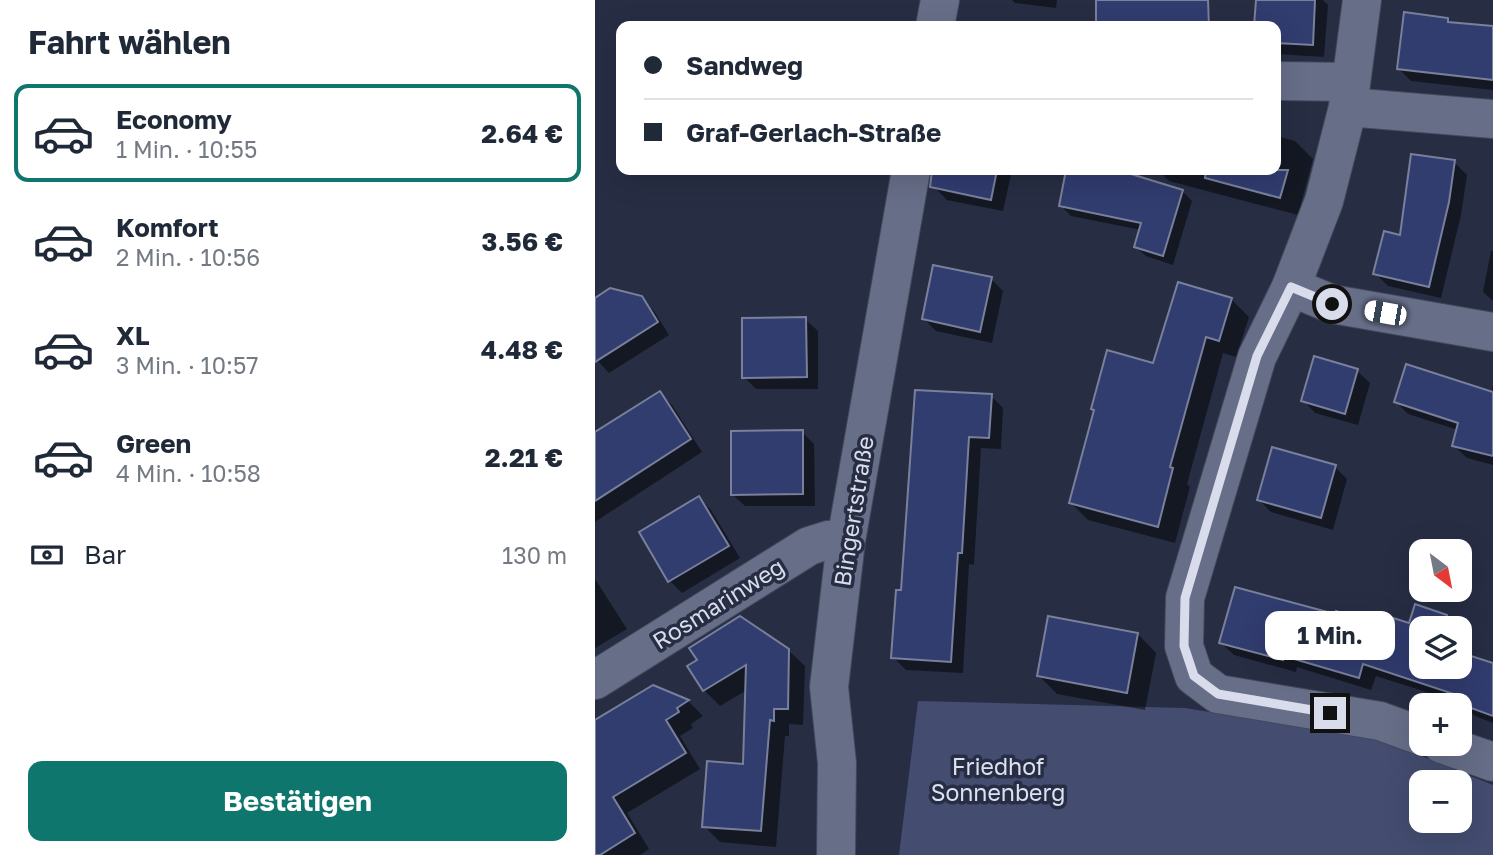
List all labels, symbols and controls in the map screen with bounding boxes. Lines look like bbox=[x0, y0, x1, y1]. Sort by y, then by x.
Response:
text: Fahrt wählen bbox=[28, 23, 231, 61]
text: Sandweg bbox=[686, 50, 803, 81]
icon: car bbox=[32, 102, 95, 165]
text: Economy bbox=[116, 104, 232, 135]
text: Graf-Gerlach-Straße bbox=[686, 117, 941, 148]
text: 2.64 € bbox=[481, 118, 563, 149]
text: 1 Min. · 10:55 bbox=[116, 135, 257, 163]
icon: car bbox=[32, 210, 95, 273]
text: Komfort bbox=[116, 212, 219, 243]
text: 3.56 € bbox=[482, 226, 563, 257]
text: 2 Min. · 10:56 bbox=[116, 243, 260, 271]
route start bbox=[1316, 288, 1348, 320]
car bbox=[1363, 299, 1408, 327]
icon: car bbox=[32, 318, 95, 381]
text: XL bbox=[116, 320, 150, 351]
text: 4.48 € bbox=[481, 334, 563, 365]
text: 3 Min. · 10:57 bbox=[116, 351, 258, 379]
icon: car bbox=[32, 426, 95, 489]
text: Green bbox=[116, 428, 191, 459]
street label: Bingertstraße bbox=[827, 434, 879, 588]
text: 2.21 € bbox=[485, 442, 563, 473]
text: 4 Min. · 10:58 bbox=[116, 459, 261, 487]
icon: cash bbox=[28, 536, 66, 574]
text: Bar bbox=[84, 539, 126, 570]
north arrow bbox=[1409, 539, 1472, 602]
map controls bbox=[1409, 539, 1472, 833]
text: 130 m bbox=[502, 541, 567, 569]
street label: Rosmarinweg bbox=[647, 551, 789, 655]
callout: 1 Min. bbox=[1265, 612, 1395, 660]
button: layers bbox=[1409, 616, 1472, 679]
text: 1 Min. bbox=[1297, 621, 1363, 649]
button: + bbox=[1409, 693, 1472, 756]
route end bbox=[1314, 697, 1346, 729]
park label: Friedhof Sonnenberg bbox=[931, 752, 1065, 806]
button: Bestätigen bbox=[28, 761, 567, 841]
button: − bbox=[1409, 770, 1472, 833]

